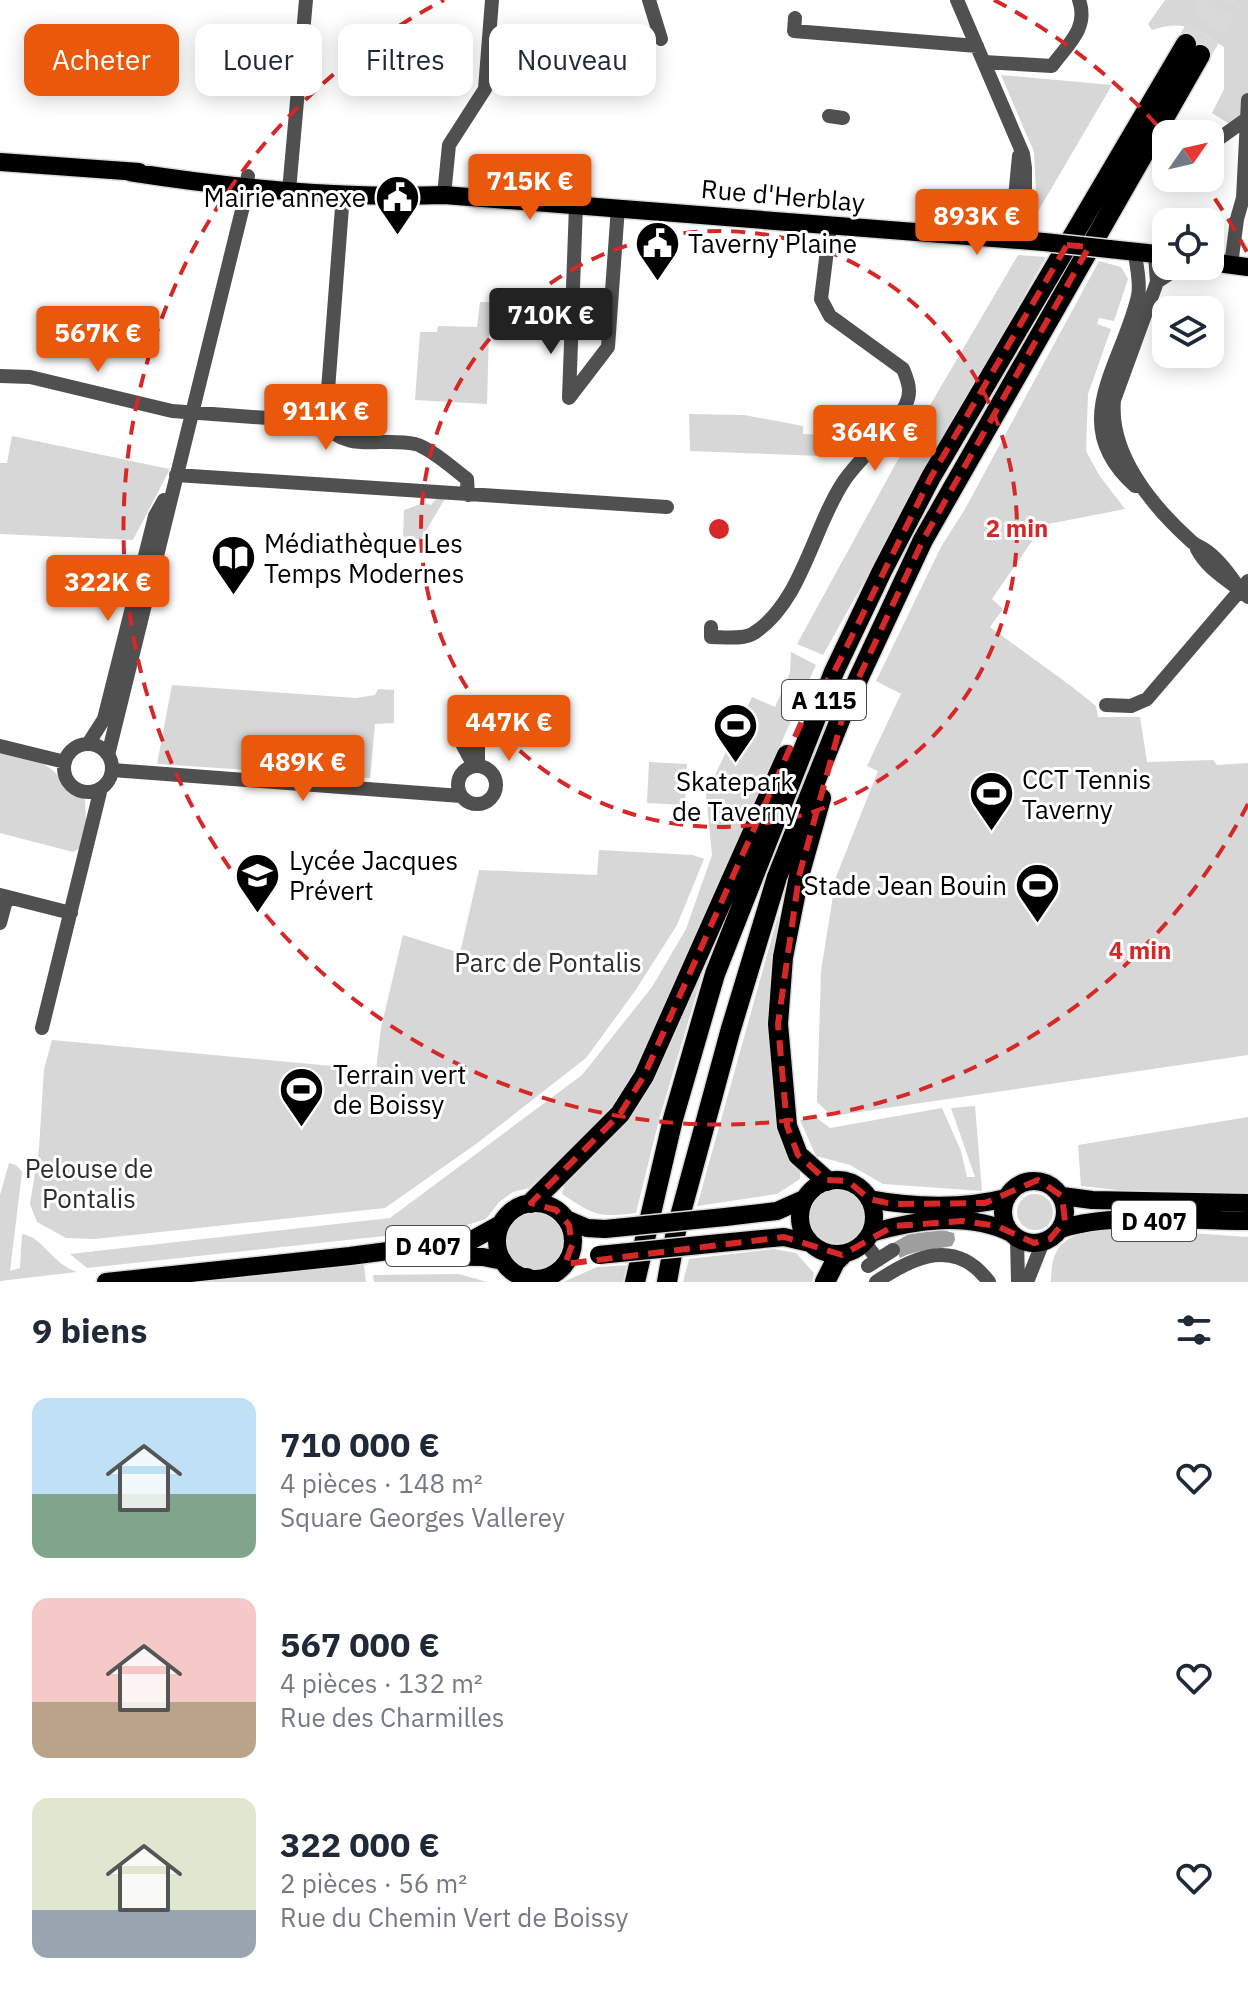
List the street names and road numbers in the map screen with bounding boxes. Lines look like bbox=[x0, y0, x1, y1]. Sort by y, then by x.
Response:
street label: Rue d'Herblay bbox=[700, 171, 866, 219]
road number: A 115 bbox=[782, 680, 866, 720]
road number: D 407 bbox=[1112, 1201, 1196, 1241]
road number: D 407 bbox=[386, 1226, 470, 1266]

